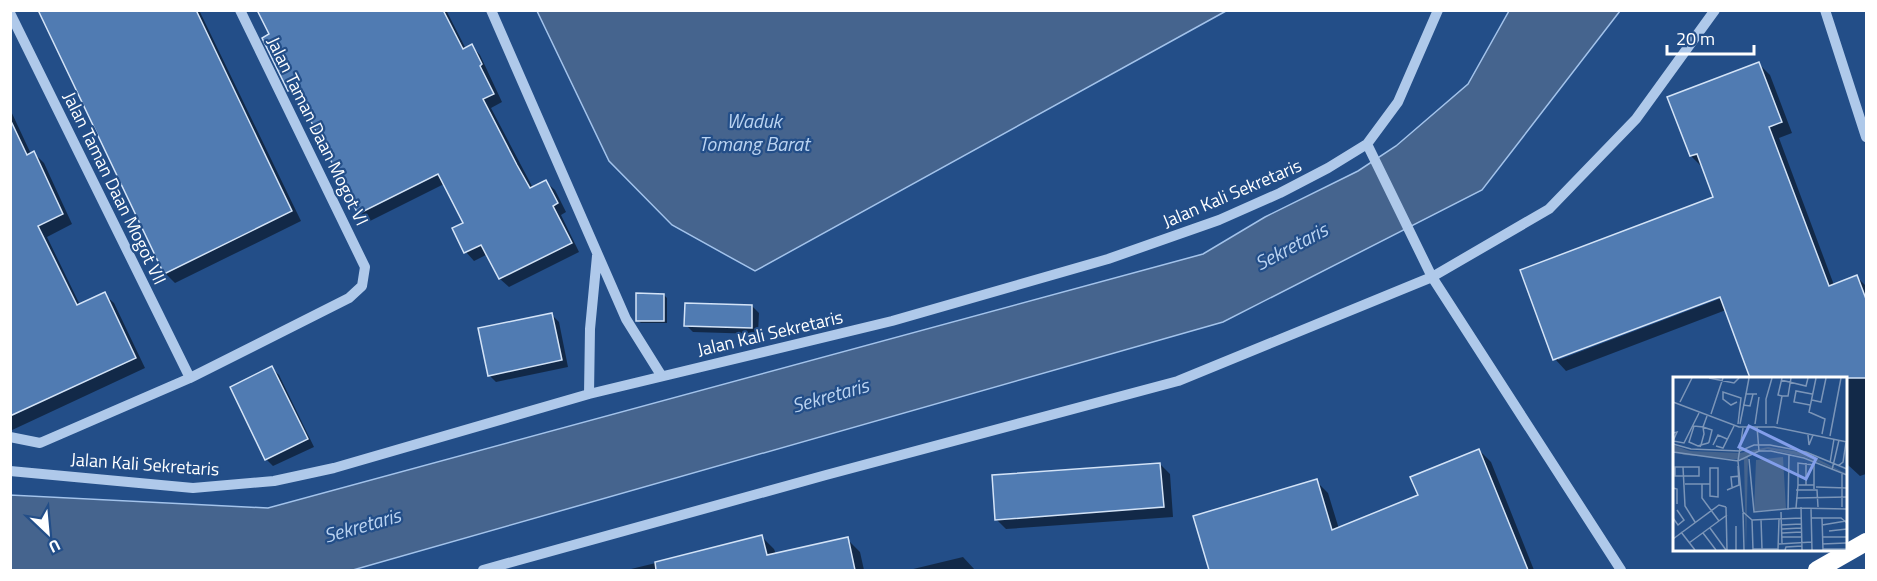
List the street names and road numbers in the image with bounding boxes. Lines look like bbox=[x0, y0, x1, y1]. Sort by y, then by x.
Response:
street label: Jalan Taman Daan Mogot VI bbox=[260, 32, 376, 230]
street label: Jalan Taman Daan Mogot VII bbox=[56, 87, 174, 289]
street label: Jalan Kali Sekretaris bbox=[1158, 152, 1306, 234]
street label: Jalan Kali Sekretaris bbox=[694, 303, 846, 363]
street label: Jalan Kali Sekretaris bbox=[70, 445, 220, 483]

